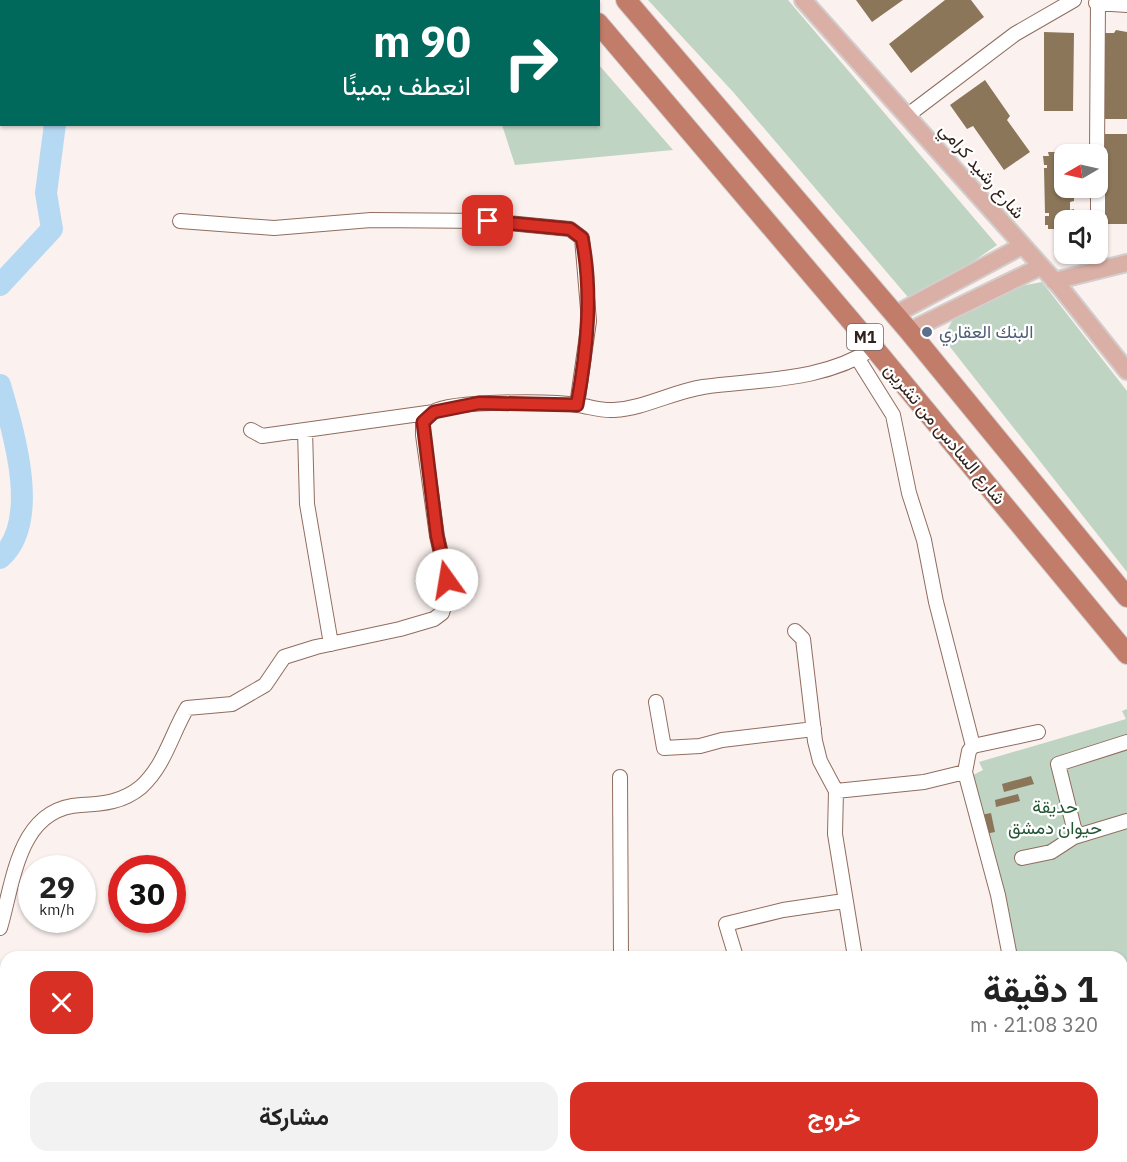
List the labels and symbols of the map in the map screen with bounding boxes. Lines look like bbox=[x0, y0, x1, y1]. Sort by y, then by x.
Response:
street label: شارع رشيد كرامي bbox=[932, 118, 1030, 226]
north arrow bbox=[1054, 144, 1108, 198]
pin bbox=[462, 195, 513, 246]
place label: البنك العقاري bbox=[939, 320, 1033, 347]
road number: M1 bbox=[847, 324, 883, 350]
marker: البنك العقاري bbox=[920, 325, 934, 339]
street label: شارع السادس من تشرين bbox=[879, 358, 1011, 510]
position arrow bbox=[415, 548, 479, 612]
park label: حديقة حيوان دمشق bbox=[1008, 795, 1102, 839]
speed limit sign: 30 bbox=[108, 855, 186, 933]

